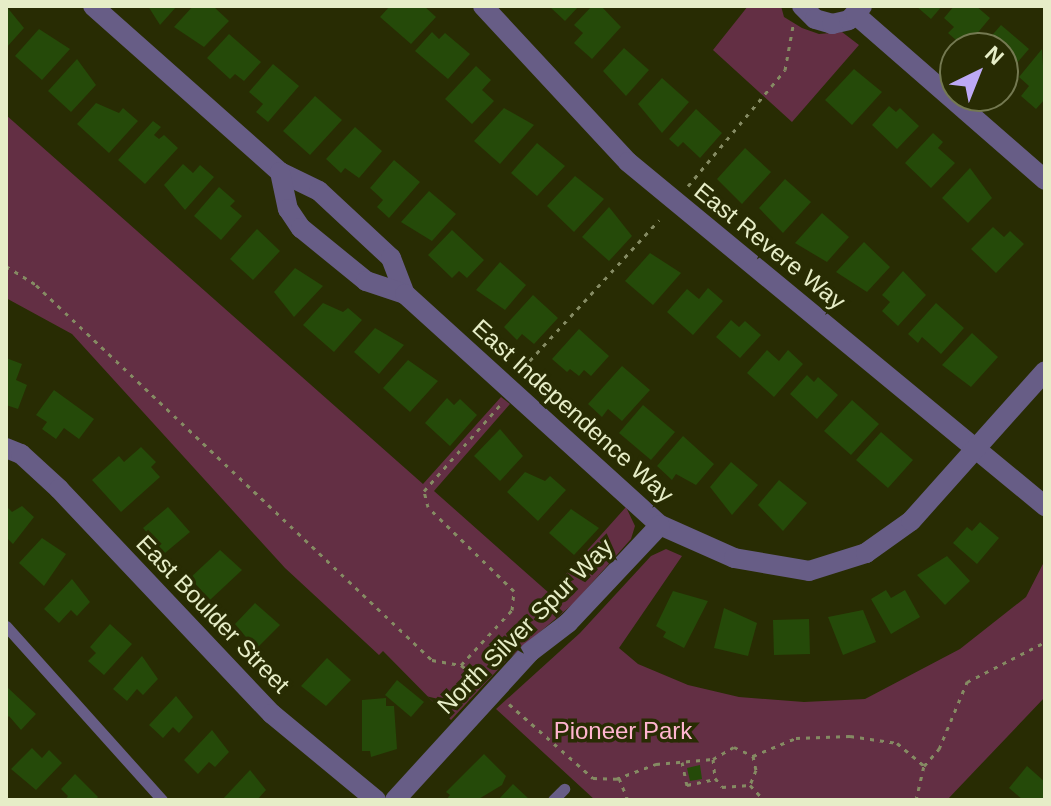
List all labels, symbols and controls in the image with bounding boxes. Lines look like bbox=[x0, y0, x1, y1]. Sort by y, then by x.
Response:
north arrow bbox=[939, 32, 1019, 112]
text: N bbox=[980, 41, 1009, 70]
street label: East Revere Way bbox=[689, 176, 851, 316]
street label: East Independence Way bbox=[467, 313, 679, 509]
street label: East Boulder Street bbox=[130, 529, 296, 699]
street label: North Silver Spur Way bbox=[431, 532, 619, 720]
park label: Pioneer Park bbox=[554, 717, 692, 745]

